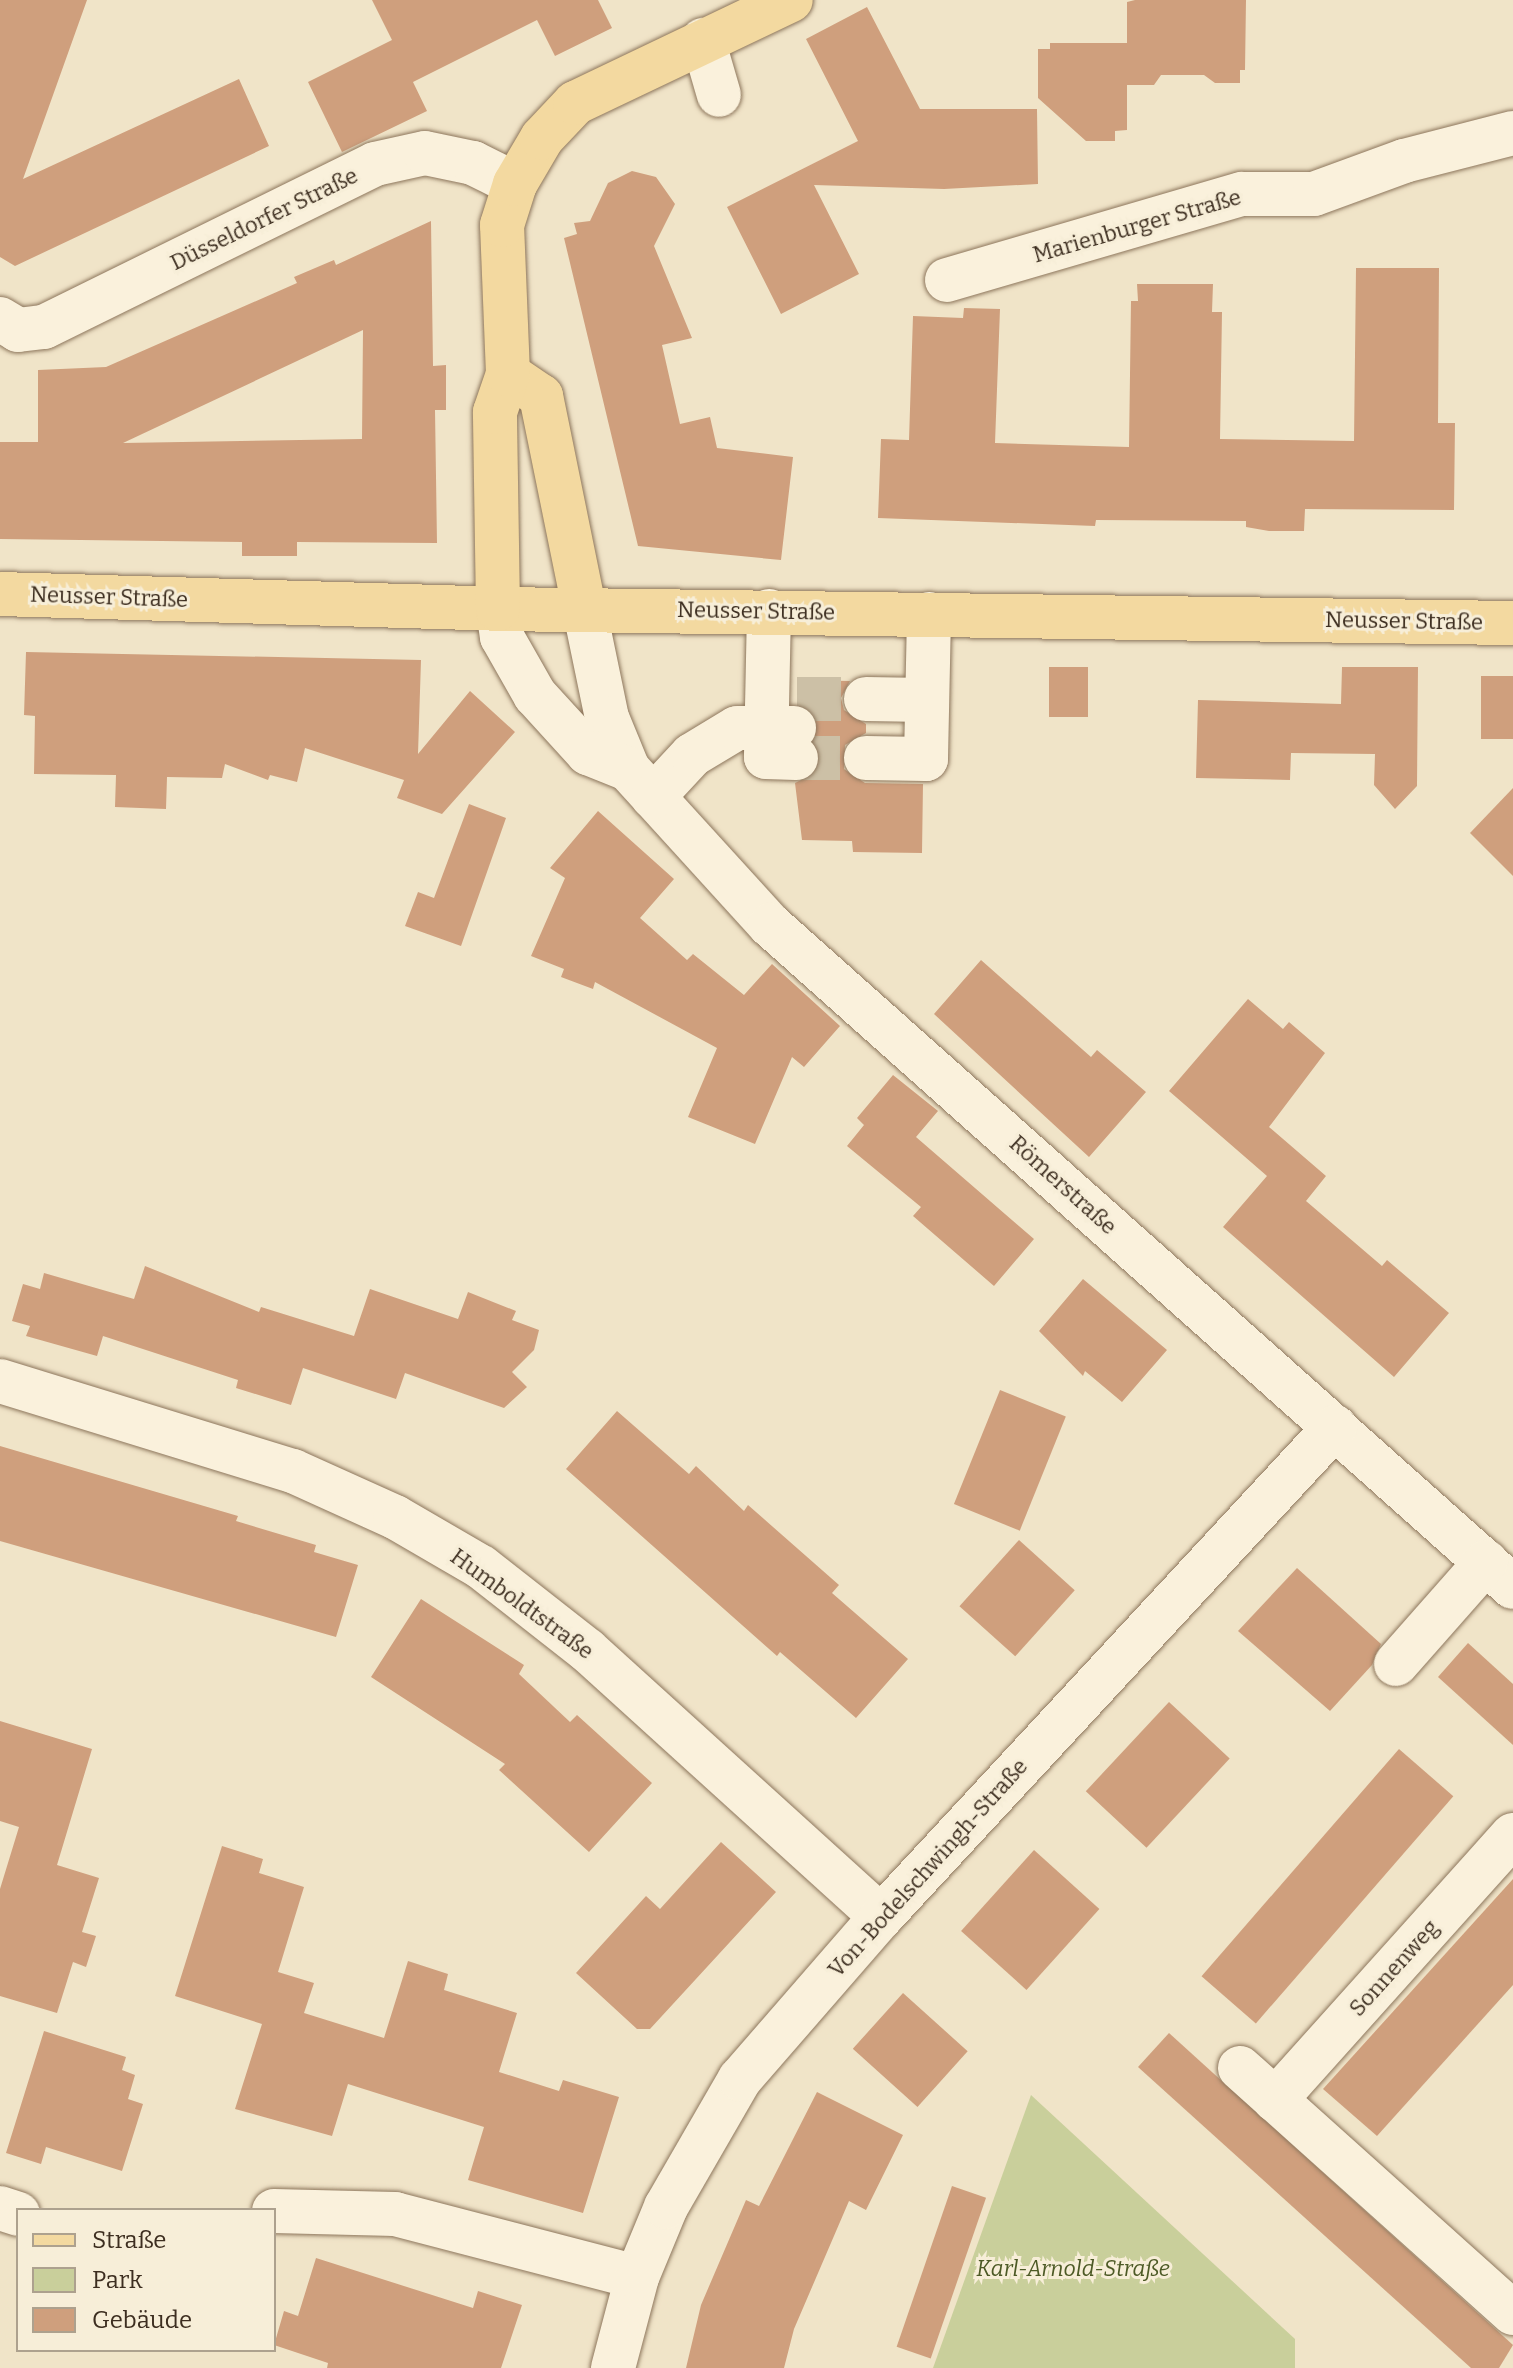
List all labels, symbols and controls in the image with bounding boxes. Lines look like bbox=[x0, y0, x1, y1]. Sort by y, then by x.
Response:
street label: Düsseldorfer Straße bbox=[166, 162, 362, 276]
street label: Marienburger Straße bbox=[1030, 184, 1244, 268]
street label: Neusser Straße bbox=[30, 581, 188, 613]
street label: Neusser Straße bbox=[677, 596, 835, 626]
street label: Neusser Straße bbox=[1325, 606, 1483, 636]
street label: Römerstraße bbox=[1004, 1130, 1122, 1240]
street label: Humboldtstraße bbox=[445, 1543, 599, 1665]
street label: Von-Bodelschwingh-Straße bbox=[823, 1753, 1033, 1983]
street label: Sonnenweg bbox=[1344, 1914, 1444, 2022]
legend bbox=[16, 2208, 276, 2352]
text: Straße bbox=[92, 2226, 166, 2254]
park label: Karl-Arnold-Straße bbox=[976, 2256, 1170, 2282]
text: Park bbox=[92, 2266, 143, 2294]
text: Gebäude bbox=[92, 2306, 192, 2334]

